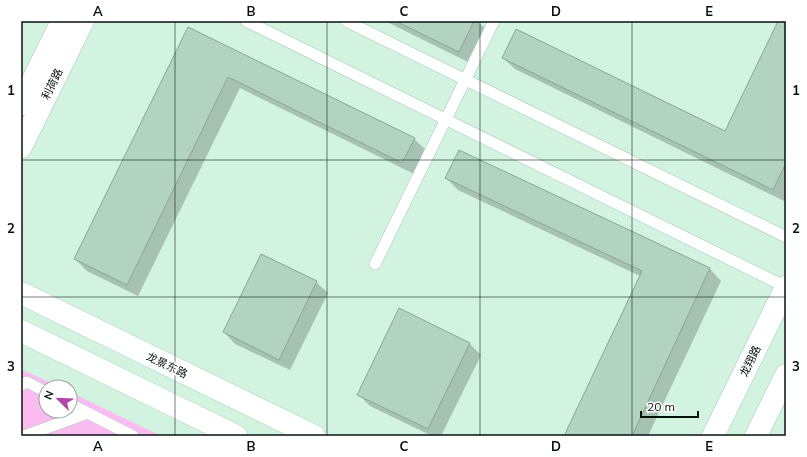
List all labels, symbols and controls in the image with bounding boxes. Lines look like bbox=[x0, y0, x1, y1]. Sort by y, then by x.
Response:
text: A bbox=[93, 3, 103, 19]
text: B bbox=[247, 3, 256, 19]
text: C bbox=[400, 3, 409, 19]
text: D bbox=[551, 3, 561, 19]
text: E bbox=[705, 3, 713, 19]
street label: 利荷路 bbox=[38, 66, 66, 102]
text: 1 bbox=[7, 82, 15, 98]
text: 1 bbox=[792, 82, 800, 98]
text: 2 bbox=[7, 220, 15, 236]
text: 2 bbox=[792, 220, 800, 236]
street label: 龙翔路 bbox=[736, 343, 764, 379]
street label: 龙景东路 bbox=[144, 349, 190, 381]
text: 3 bbox=[7, 358, 15, 374]
text: 3 bbox=[792, 358, 800, 374]
north arrow bbox=[38, 379, 78, 419]
text: N bbox=[41, 389, 57, 402]
scale bar bbox=[641, 393, 698, 419]
text: 20 m bbox=[647, 399, 675, 414]
text: A bbox=[93, 438, 103, 454]
text: B bbox=[247, 438, 256, 454]
text: C bbox=[400, 438, 409, 454]
text: D bbox=[551, 438, 561, 454]
text: E bbox=[705, 438, 713, 454]

